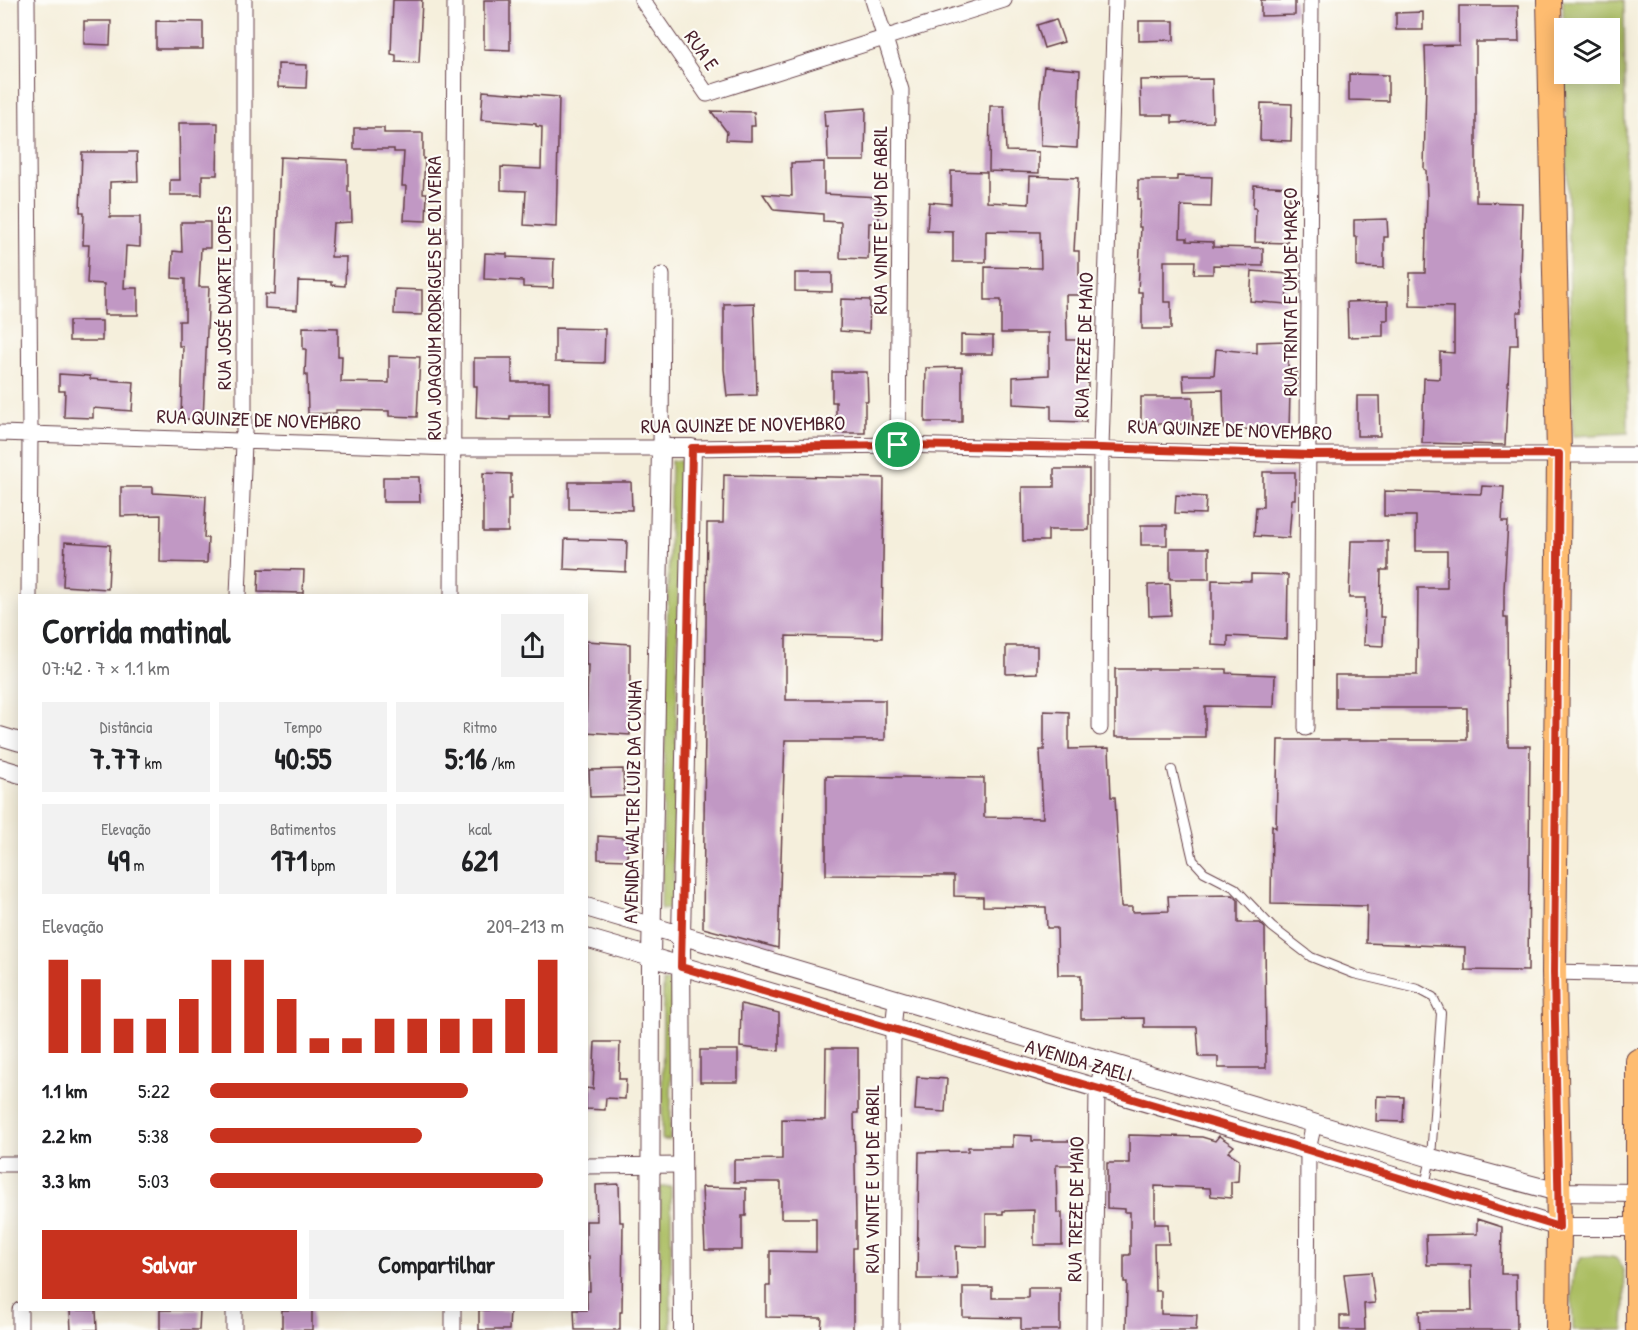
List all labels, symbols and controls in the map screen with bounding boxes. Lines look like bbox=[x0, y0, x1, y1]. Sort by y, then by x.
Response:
map controls bbox=[1554, 18, 1620, 84]
button: layers bbox=[1554, 18, 1620, 84]
street label: RUA E bbox=[679, 25, 726, 76]
street label: RUA VINTE E UM DE ABRIL bbox=[866, 126, 893, 314]
street label: RUA JOAQUIM RODRIGUES DE OLIVEIRA bbox=[420, 155, 447, 440]
street label: RUA TRINTA E UM DE MARÇO bbox=[1276, 188, 1303, 396]
street label: RUA JOSÉ DUARTE LOPES bbox=[210, 206, 237, 390]
street label: RUA TREZE DE MAIO bbox=[1067, 272, 1099, 418]
street label: RUA QUINZE DE NOVEMBRO bbox=[156, 402, 362, 436]
street label: RUA QUINZE DE NOVEMBRO bbox=[641, 409, 845, 439]
street label: RUA QUINZE DE NOVEMBRO bbox=[1127, 412, 1333, 446]
pin bbox=[872, 419, 923, 470]
icon: arrive bbox=[881, 428, 914, 461]
text: Corrida matinal bbox=[42, 609, 230, 653]
button: share bbox=[501, 614, 564, 677]
text: 07:42 · 7 × 1.1 km bbox=[42, 654, 170, 681]
street label: AVENIDA WALTER LUIZ DA CUNHA bbox=[616, 680, 648, 924]
text: Distância bbox=[100, 716, 152, 738]
text: Tempo bbox=[284, 716, 322, 738]
text: Ritmo bbox=[463, 716, 497, 738]
text: 7.77 bbox=[90, 738, 141, 778]
text: 40:55 bbox=[274, 738, 332, 778]
text: 5:16 bbox=[445, 738, 487, 778]
text: km bbox=[141, 752, 162, 774]
text: /km bbox=[487, 752, 515, 774]
text: Elevação bbox=[101, 818, 151, 840]
text: Batimentos bbox=[270, 818, 336, 840]
text: kcal bbox=[468, 818, 492, 840]
text: 49 bbox=[108, 840, 130, 880]
text: 171 bbox=[271, 840, 307, 880]
text: 621 bbox=[462, 840, 498, 880]
text: m bbox=[130, 854, 144, 876]
text: bpm bbox=[307, 854, 335, 876]
text: Elevação bbox=[42, 912, 104, 939]
text: 209–213 m bbox=[486, 912, 564, 939]
street label: AVENIDA ZAELI bbox=[1022, 1032, 1136, 1088]
text: 1.1 km bbox=[42, 1077, 87, 1104]
text: 5:22 bbox=[138, 1077, 170, 1104]
street label: RUA VINTE E UM DE ABRIL bbox=[858, 1085, 885, 1273]
text: 2.2 km bbox=[42, 1122, 92, 1149]
text: 5:38 bbox=[138, 1122, 169, 1149]
street label: RUA TREZE DE MAIO bbox=[1060, 1136, 1090, 1282]
text: 3.3 km bbox=[42, 1167, 91, 1194]
text: 5:03 bbox=[138, 1167, 169, 1194]
button: Salvar bbox=[42, 1230, 297, 1299]
button: Compartilhar bbox=[309, 1230, 564, 1299]

